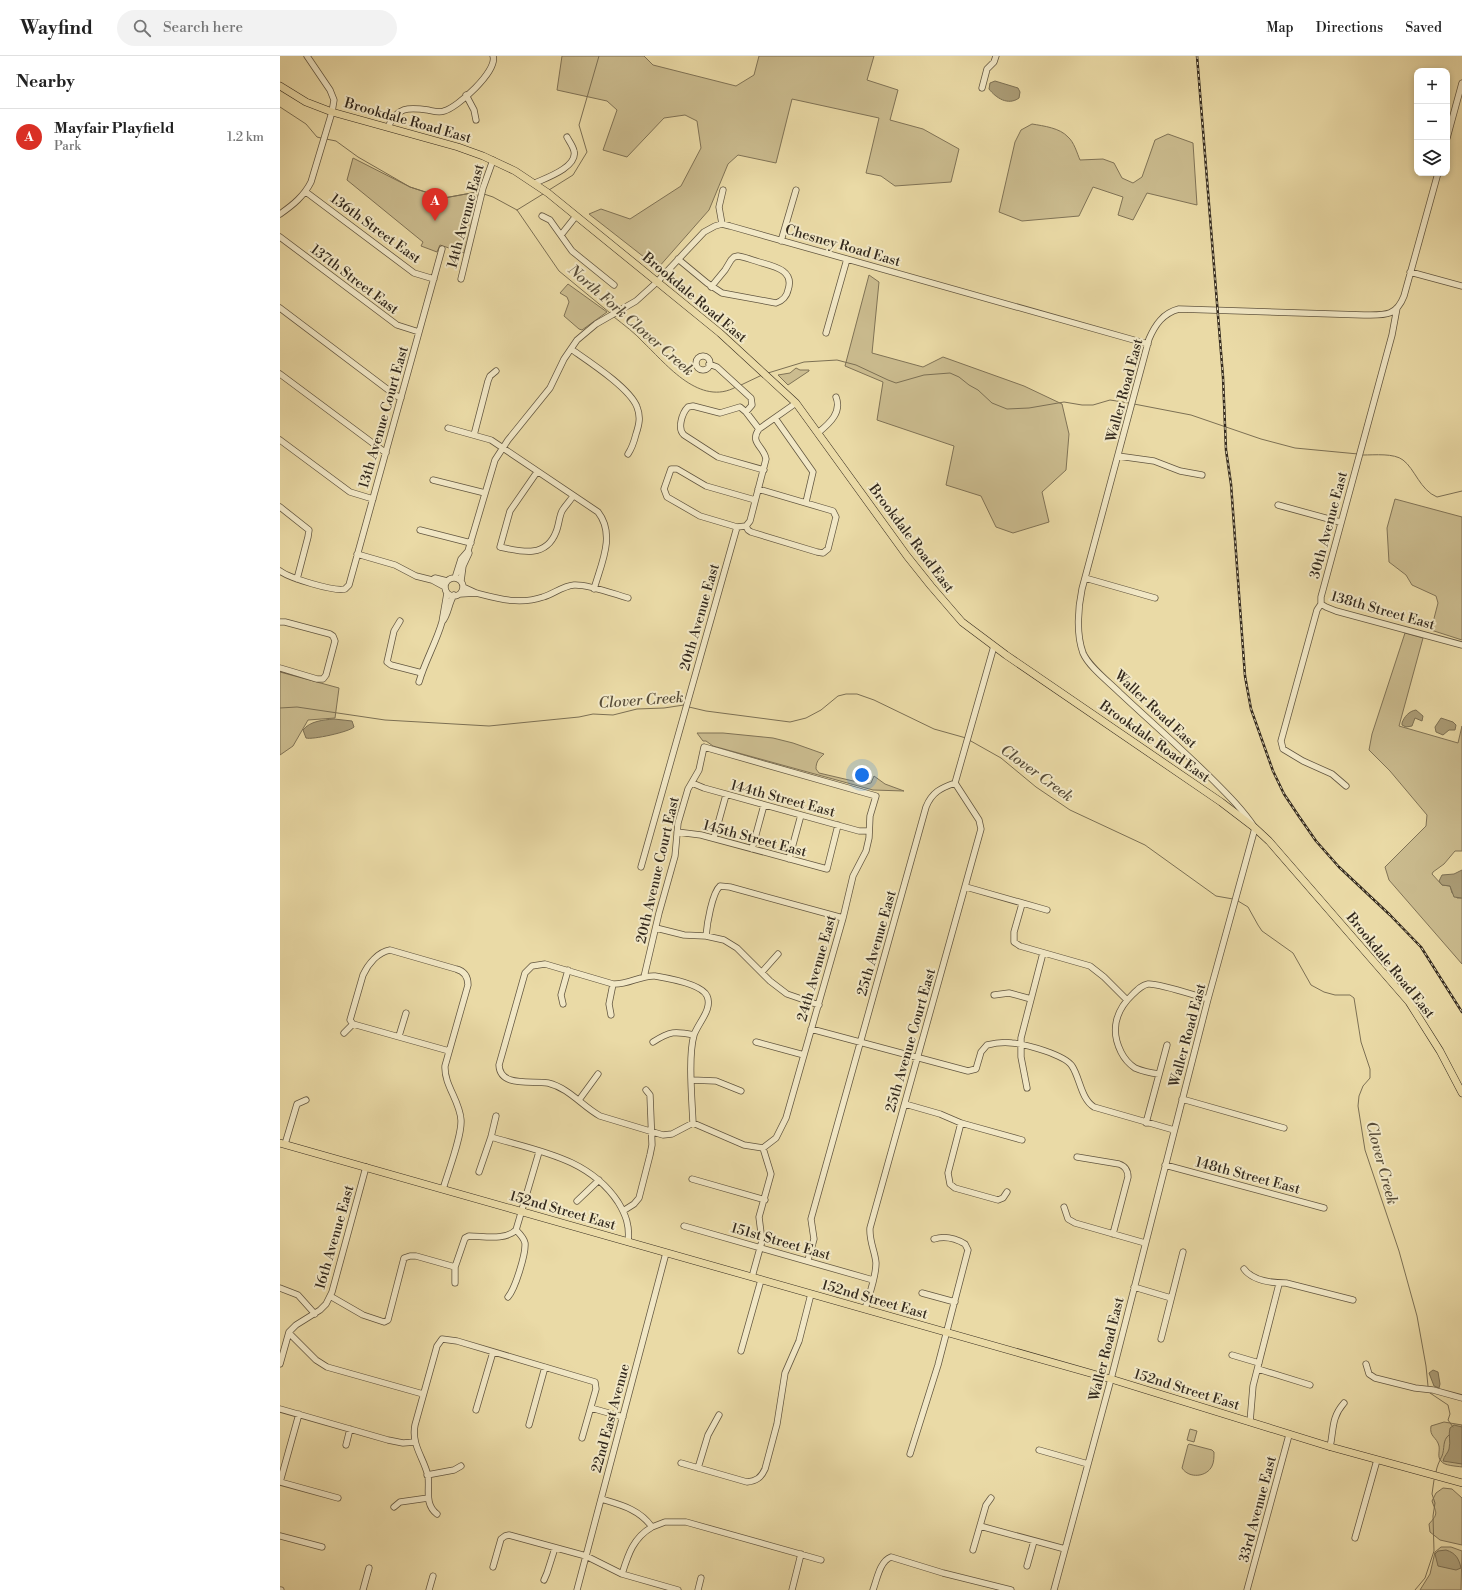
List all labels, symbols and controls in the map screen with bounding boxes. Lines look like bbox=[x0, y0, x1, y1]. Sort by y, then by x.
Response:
search box bbox=[117, 10, 397, 46]
text: Wayfind bbox=[20, 16, 93, 40]
icon: search bbox=[131, 17, 153, 39]
text: Search here bbox=[163, 18, 243, 37]
text: Map bbox=[1266, 19, 1294, 37]
text: Directions bbox=[1316, 19, 1383, 37]
text: Saved bbox=[1405, 19, 1442, 37]
map controls bbox=[1414, 68, 1450, 176]
button: + bbox=[1414, 68, 1450, 104]
text: Nearby bbox=[16, 71, 75, 93]
street label: Brookdale Road East bbox=[341, 94, 473, 148]
button: − bbox=[1414, 104, 1450, 140]
text: Mayfair Playfield bbox=[54, 119, 175, 138]
text: A bbox=[24, 129, 34, 145]
text: 1.2 km bbox=[227, 129, 264, 145]
text: Park bbox=[54, 138, 81, 154]
button: layers bbox=[1414, 140, 1450, 176]
street label: 14th Avenue East bbox=[443, 162, 489, 270]
pin: A bbox=[422, 188, 448, 221]
street label: 136th Street East bbox=[327, 190, 424, 268]
street label: Chesney Road East bbox=[783, 221, 903, 271]
street label: 137th Street East bbox=[307, 241, 402, 319]
street label: Brookdale Road East bbox=[638, 248, 750, 347]
water label: North Fork Clover Creek bbox=[563, 260, 698, 380]
street label: Waller Road East bbox=[1102, 336, 1147, 445]
street label: 13th Avenue Court East bbox=[355, 344, 413, 490]
street label: 30th Avenue East bbox=[1306, 470, 1352, 581]
street label: Brookdale Road East bbox=[864, 480, 958, 596]
street label: 20th Avenue East bbox=[676, 562, 724, 673]
street label: 138th Street East bbox=[1329, 587, 1437, 634]
street label: Waller Road East bbox=[1110, 666, 1200, 753]
water label: Clover Creek bbox=[598, 688, 684, 713]
street label: Brookdale Road East bbox=[1095, 696, 1213, 787]
water label: Clover Creek bbox=[997, 741, 1077, 806]
your location bbox=[852, 765, 872, 785]
street label: 144th Street East bbox=[728, 776, 837, 822]
street label: 20th Avenue Court East bbox=[632, 795, 684, 946]
street label: 145th Street East bbox=[701, 816, 809, 861]
street label: 25th Avenue East bbox=[853, 888, 901, 998]
street label: Brookdale Road East bbox=[1341, 908, 1439, 1022]
street label: 24th Avenue East bbox=[793, 913, 841, 1024]
street label: 25th Avenue Court East bbox=[882, 966, 940, 1114]
street label: Waller Road East bbox=[1165, 981, 1210, 1090]
water label: Clover Creek bbox=[1361, 1119, 1402, 1207]
street label: 148th Street East bbox=[1193, 1153, 1302, 1199]
street label: 16th Avenue East bbox=[312, 1183, 358, 1291]
street label: 152nd Street East bbox=[507, 1187, 618, 1235]
street label: 151st Street East bbox=[729, 1219, 833, 1265]
street label: 152nd Street East bbox=[819, 1276, 930, 1324]
street label: Waller Road East bbox=[1085, 1295, 1129, 1404]
street label: 22nd East Avenue bbox=[588, 1362, 634, 1475]
street label: 152nd Street East bbox=[1132, 1365, 1242, 1415]
street label: 33rd Avenue East bbox=[1235, 1454, 1281, 1564]

